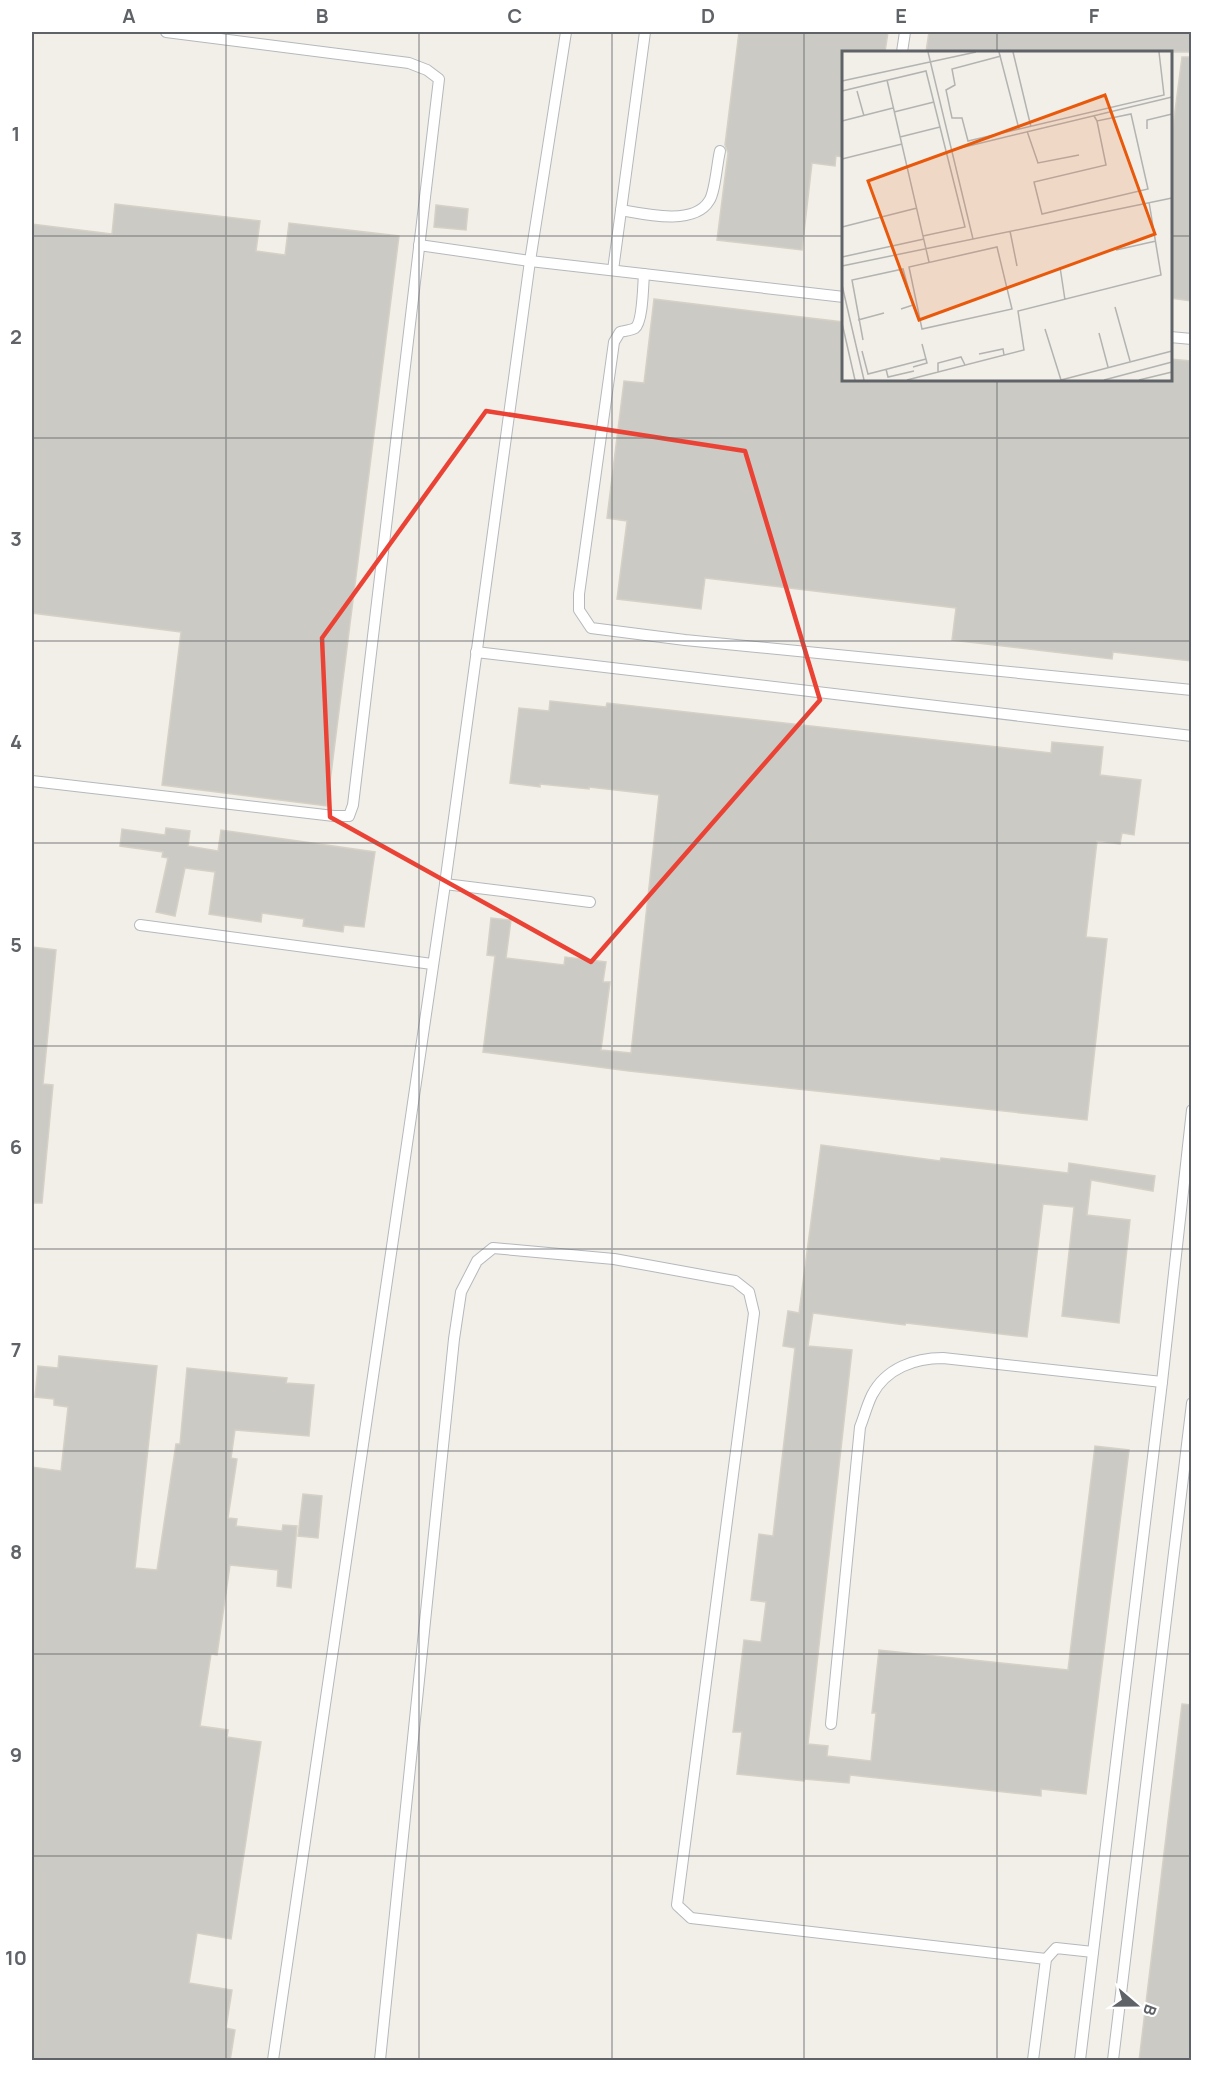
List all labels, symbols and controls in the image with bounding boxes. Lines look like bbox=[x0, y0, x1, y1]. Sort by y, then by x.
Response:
text: A bbox=[122, 2, 136, 29]
text: B bbox=[316, 2, 329, 29]
text: C bbox=[508, 2, 522, 29]
text: D bbox=[701, 2, 715, 29]
text: E bbox=[895, 2, 907, 29]
text: F bbox=[1089, 2, 1100, 29]
inset map bbox=[842, 51, 1172, 381]
text: 1 bbox=[12, 120, 20, 147]
text: 2 bbox=[10, 323, 22, 350]
text: 3 bbox=[10, 525, 22, 552]
text: 4 bbox=[10, 728, 22, 755]
text: 5 bbox=[10, 931, 22, 958]
text: 6 bbox=[10, 1133, 22, 1160]
text: 7 bbox=[11, 1336, 21, 1363]
text: 8 bbox=[10, 1538, 22, 1565]
text: 9 bbox=[10, 1741, 22, 1768]
text: 10 bbox=[5, 1944, 27, 1971]
north arrow bbox=[1106, 1975, 1166, 2035]
text: B bbox=[1138, 2002, 1162, 2019]

